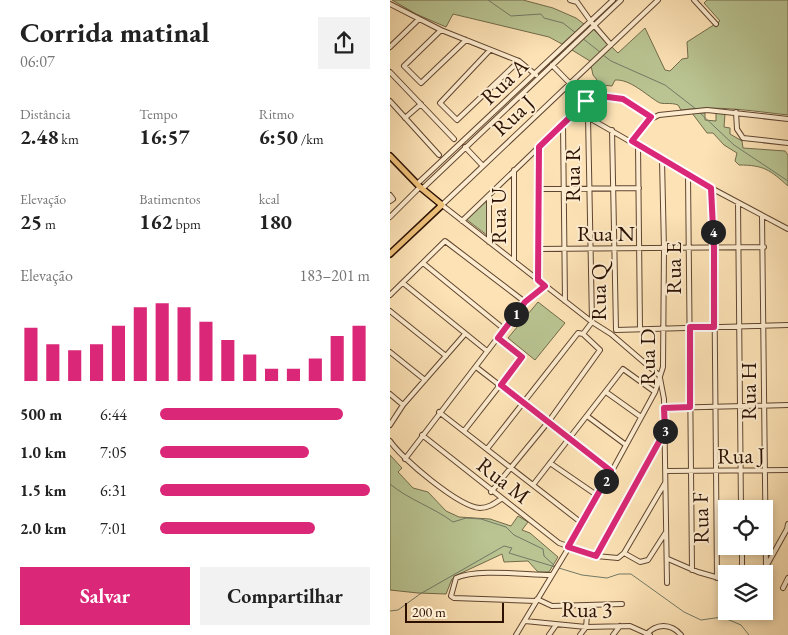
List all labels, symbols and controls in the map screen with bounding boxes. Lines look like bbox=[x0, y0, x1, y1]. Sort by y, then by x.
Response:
text: Corrida matinal bbox=[20, 14, 209, 50]
button: share bbox=[318, 17, 370, 69]
text: 06:07 bbox=[20, 51, 55, 72]
street label: Rua A bbox=[474, 51, 535, 111]
pin bbox=[565, 80, 607, 122]
icon: arrive bbox=[572, 87, 600, 115]
street label: Rua J bbox=[486, 88, 541, 142]
text: Distância bbox=[20, 105, 71, 123]
text: Tempo bbox=[139, 105, 178, 123]
text: Ritmo bbox=[259, 105, 294, 123]
text: 2.48 bbox=[20, 123, 59, 150]
text: 16:57 bbox=[139, 123, 190, 150]
text: 6:50 bbox=[259, 123, 298, 150]
text: km bbox=[59, 130, 79, 148]
text: /km bbox=[298, 130, 324, 148]
street label: Rua R bbox=[558, 146, 587, 202]
street label: Rua U bbox=[484, 187, 513, 244]
text: Elevação bbox=[20, 190, 66, 208]
text: Batimentos bbox=[139, 190, 201, 208]
text: kcal bbox=[259, 190, 280, 208]
text: 25 bbox=[20, 208, 42, 235]
text: 162 bbox=[139, 208, 173, 235]
text: 180 bbox=[259, 208, 292, 235]
text: m bbox=[42, 215, 56, 233]
text: bpm bbox=[173, 215, 201, 233]
street label: Rua N bbox=[577, 219, 636, 248]
pin: 4 bbox=[700, 220, 726, 244]
text: 4 bbox=[710, 223, 717, 241]
street label: Rua E bbox=[659, 242, 688, 294]
street label: Rua Q bbox=[584, 260, 613, 321]
text: Elevação bbox=[20, 265, 73, 286]
text: 183–201 m bbox=[299, 265, 370, 286]
pin: 1 bbox=[504, 302, 528, 326]
text: 1 bbox=[513, 305, 520, 323]
street label: Rua D bbox=[633, 328, 662, 386]
street label: Rua H bbox=[734, 362, 763, 420]
text: 500 m bbox=[20, 404, 62, 425]
text: 6:44 bbox=[100, 404, 127, 425]
pin: 3 bbox=[652, 418, 678, 444]
text: 3 bbox=[662, 422, 669, 440]
street label: Rua J bbox=[717, 441, 765, 470]
text: 1.0 km bbox=[20, 442, 66, 463]
text: 7:05 bbox=[100, 442, 127, 463]
street label: Rua M bbox=[471, 450, 537, 510]
pin: 2 bbox=[594, 468, 618, 494]
text: 2 bbox=[603, 472, 610, 490]
text: 1.5 km bbox=[20, 480, 66, 501]
text: 6:31 bbox=[100, 480, 127, 501]
street label: Rua F bbox=[686, 492, 715, 544]
map controls bbox=[718, 500, 773, 620]
button: locate bbox=[718, 500, 773, 555]
text: 2.0 km bbox=[20, 518, 66, 539]
text: 7:01 bbox=[100, 518, 127, 539]
button: layers bbox=[718, 565, 773, 620]
button: Salvar bbox=[20, 567, 190, 625]
button: Compartilhar bbox=[200, 567, 370, 625]
street label: Rua 3 bbox=[561, 595, 613, 624]
scale bar bbox=[405, 600, 504, 623]
text: 200 m bbox=[412, 603, 446, 621]

